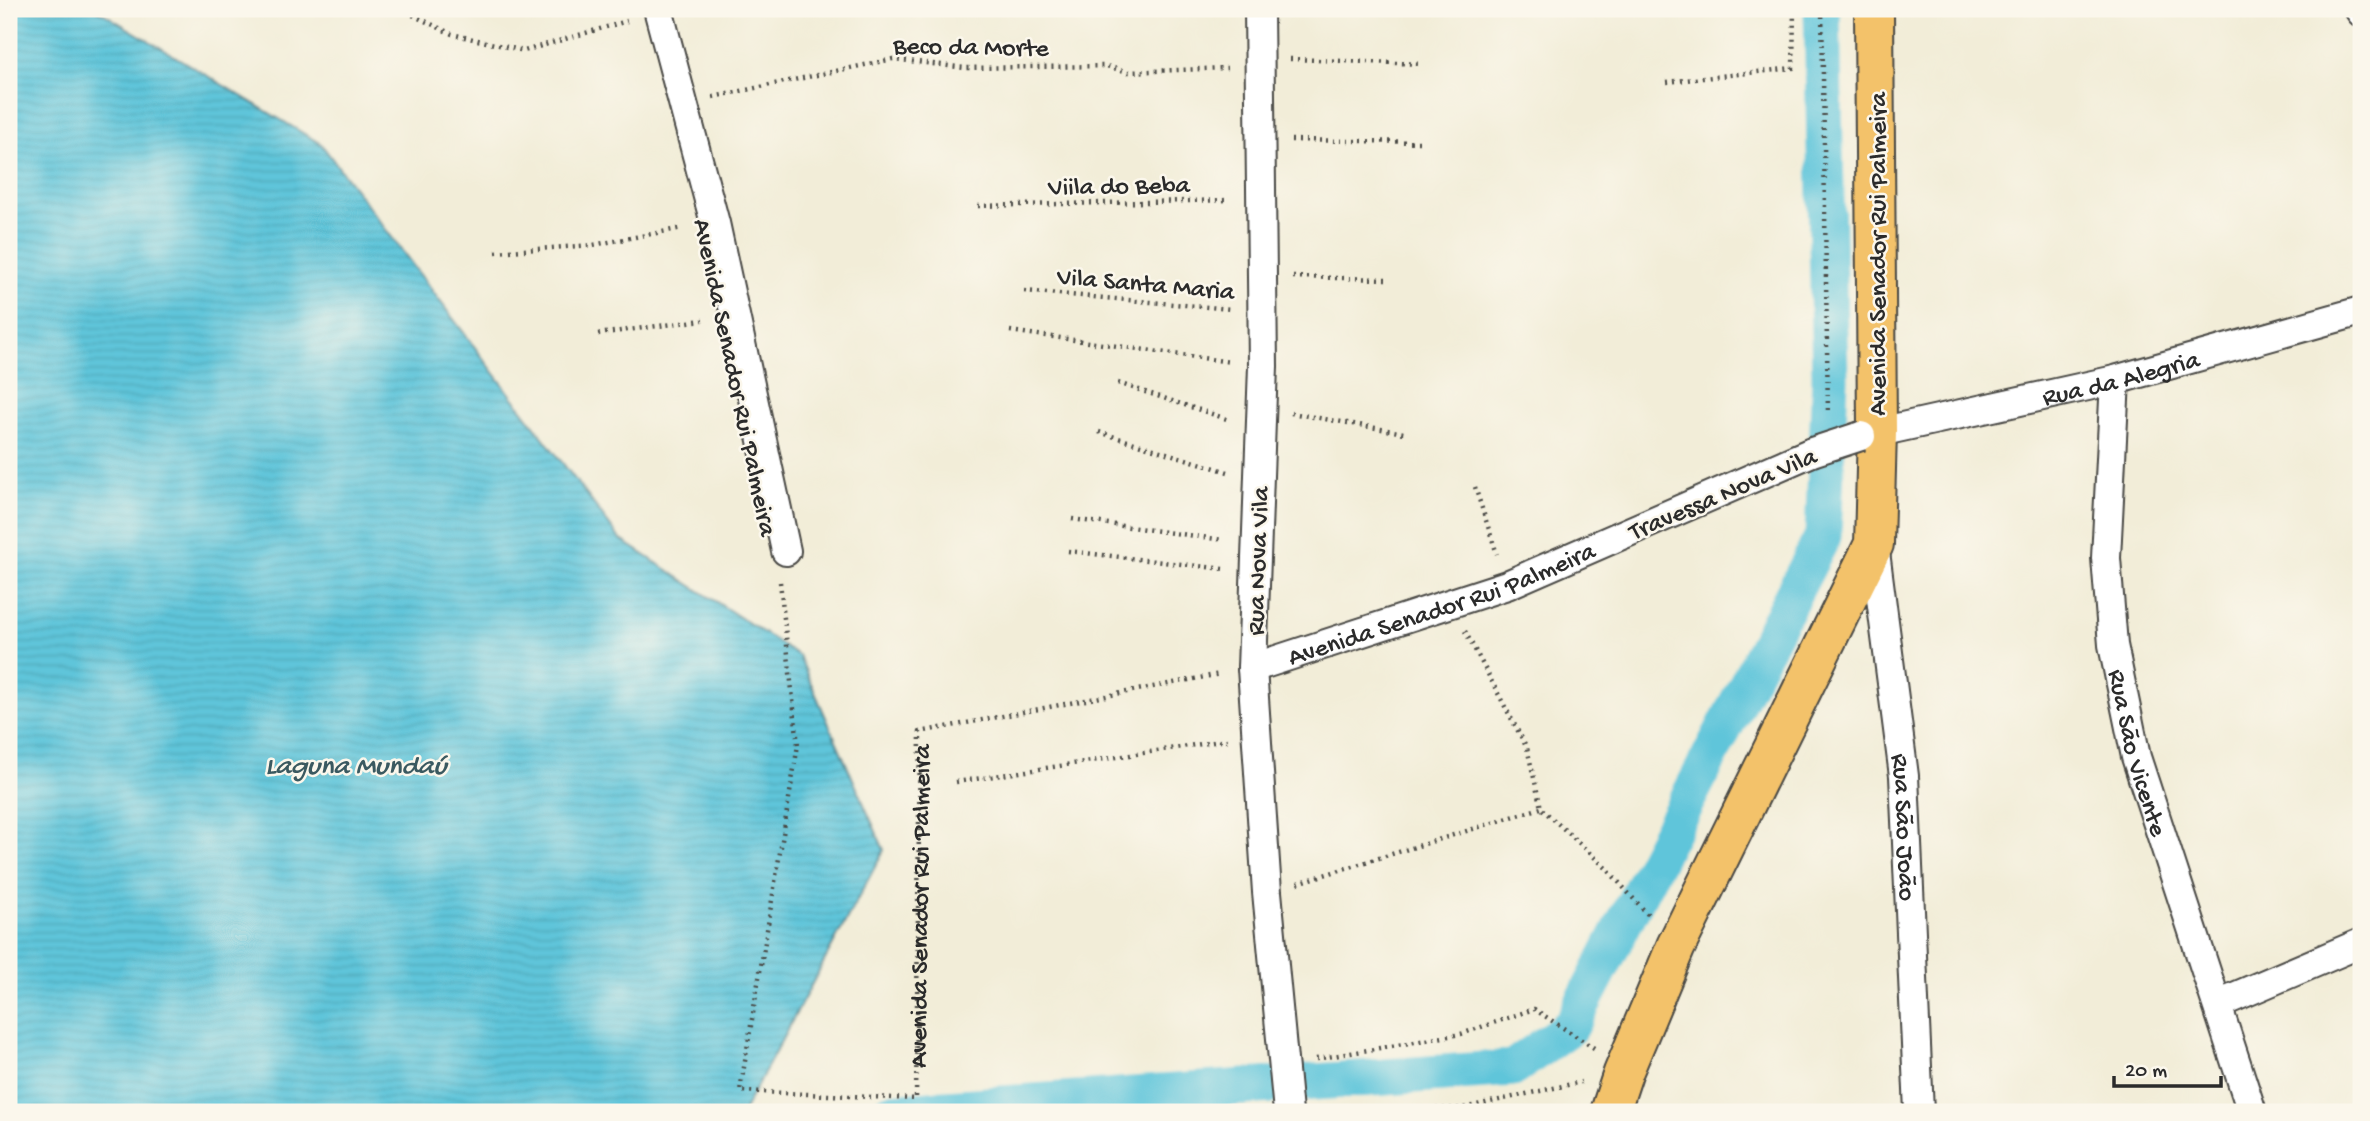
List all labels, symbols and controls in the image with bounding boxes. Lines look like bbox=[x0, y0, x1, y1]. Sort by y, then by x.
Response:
street label: Beco da Morte bbox=[892, 33, 1050, 66]
street label: Avenida Senador Rui Palmeira bbox=[1865, 91, 1896, 416]
street label: Viila do Beba bbox=[1047, 172, 1192, 205]
street label: Avenida Senador Rui Palmeira bbox=[684, 216, 782, 541]
street label: Vila Santa Maria bbox=[1054, 263, 1237, 310]
street label: Rua da Alegria bbox=[2040, 346, 2205, 416]
street label: Travessa Nova Vila bbox=[1623, 442, 1824, 550]
street label: Rua Nova Vila bbox=[1242, 485, 1279, 636]
street label: Avenida Senador Rui Palmeira bbox=[1285, 537, 1602, 675]
street label: Rua São Vicente bbox=[2098, 667, 2172, 842]
street label: Avenida Senador Rui Palmeira bbox=[905, 742, 940, 1068]
water label: Laguna Mundaú bbox=[265, 751, 450, 784]
street label: Rua São João bbox=[1881, 752, 1921, 902]
scale bar bbox=[2114, 1044, 2221, 1088]
text: 20 m bbox=[2125, 1060, 2167, 1085]

